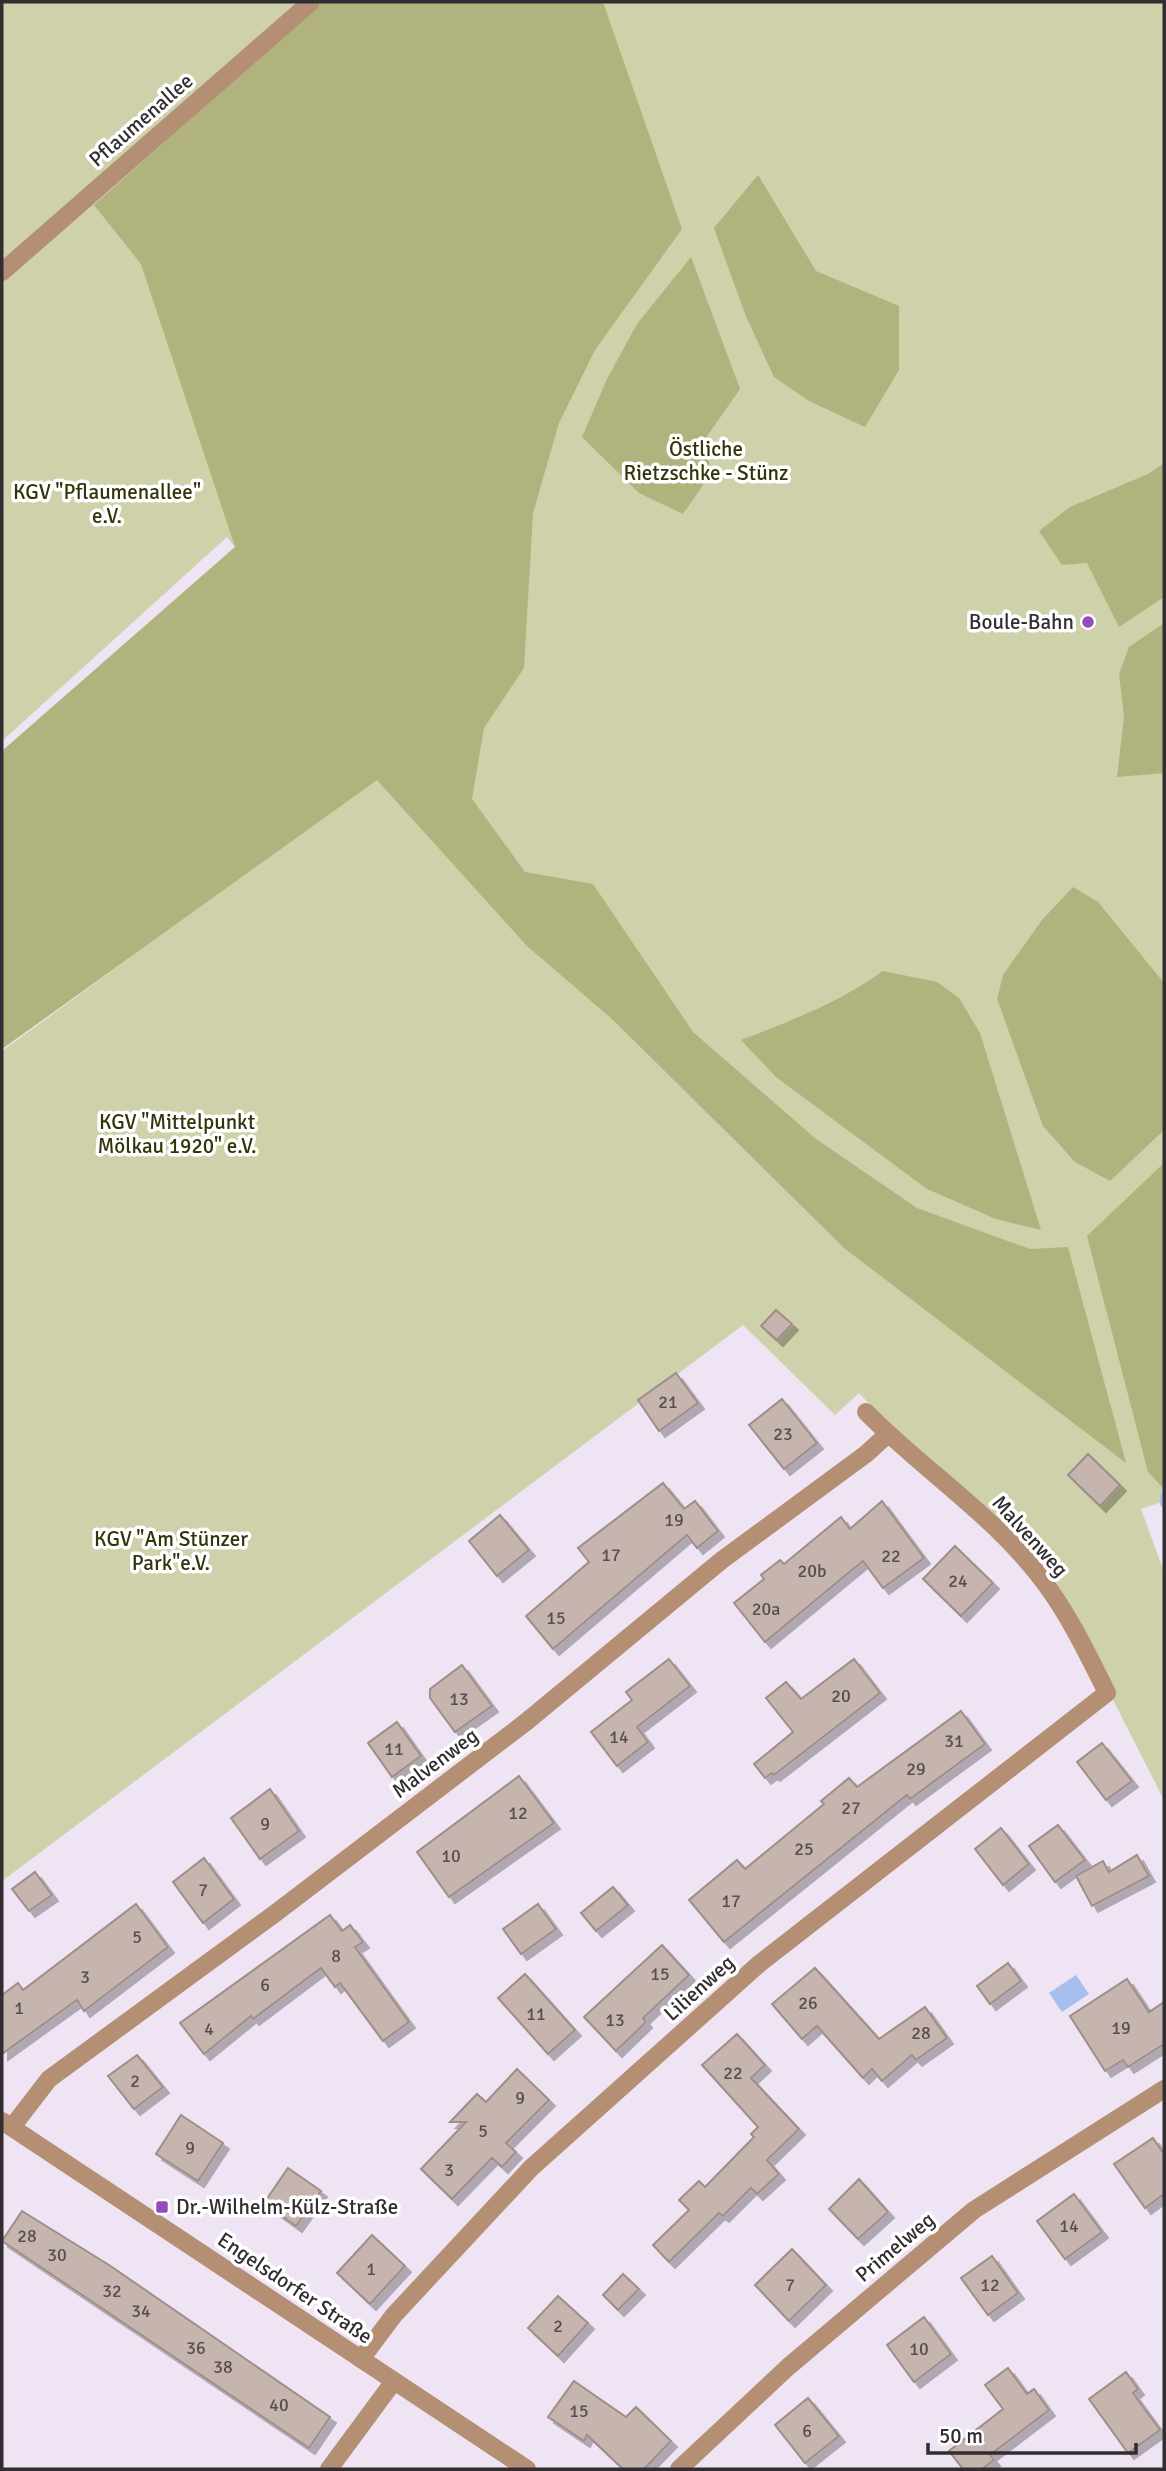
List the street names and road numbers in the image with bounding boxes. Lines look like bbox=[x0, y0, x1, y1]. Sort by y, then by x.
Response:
street label: Pflaumenallee bbox=[84, 68, 198, 172]
street label: Malvenweg bbox=[987, 1490, 1073, 1582]
street label: Malvenweg bbox=[387, 1722, 483, 1804]
street label: Lilienweg bbox=[658, 1950, 740, 2026]
street label: Primelweg bbox=[850, 2206, 940, 2288]
street label: Engelsdorfer Straße bbox=[213, 2227, 377, 2349]

